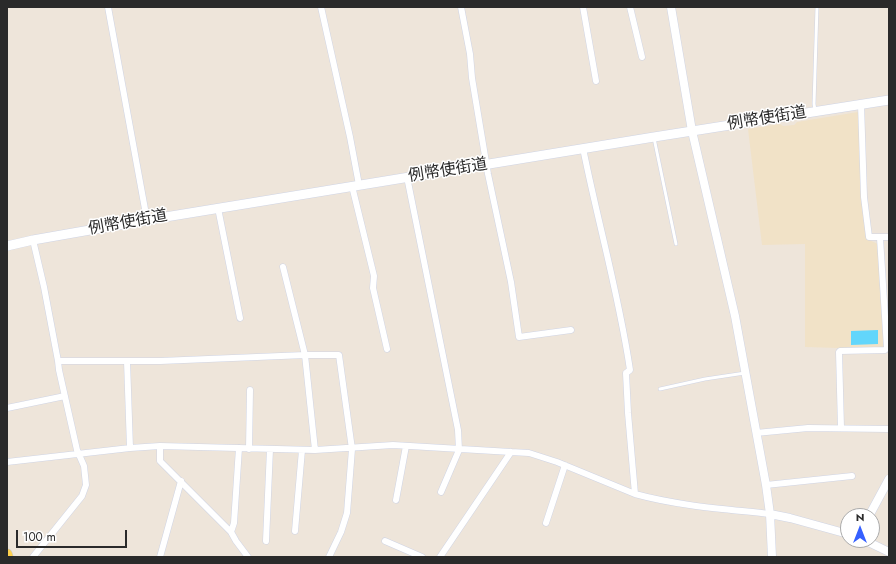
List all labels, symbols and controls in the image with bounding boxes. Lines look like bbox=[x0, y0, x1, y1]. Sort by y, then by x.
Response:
street label: 例幣使街道 bbox=[726, 103, 808, 135]
street label: 例幣使街道 bbox=[407, 155, 489, 187]
street label: 例幣使街道 bbox=[87, 207, 169, 239]
north arrow bbox=[840, 508, 880, 548]
text: N bbox=[856, 509, 864, 525]
scale bar bbox=[18, 522, 129, 548]
text: 100 m bbox=[23, 528, 56, 546]

